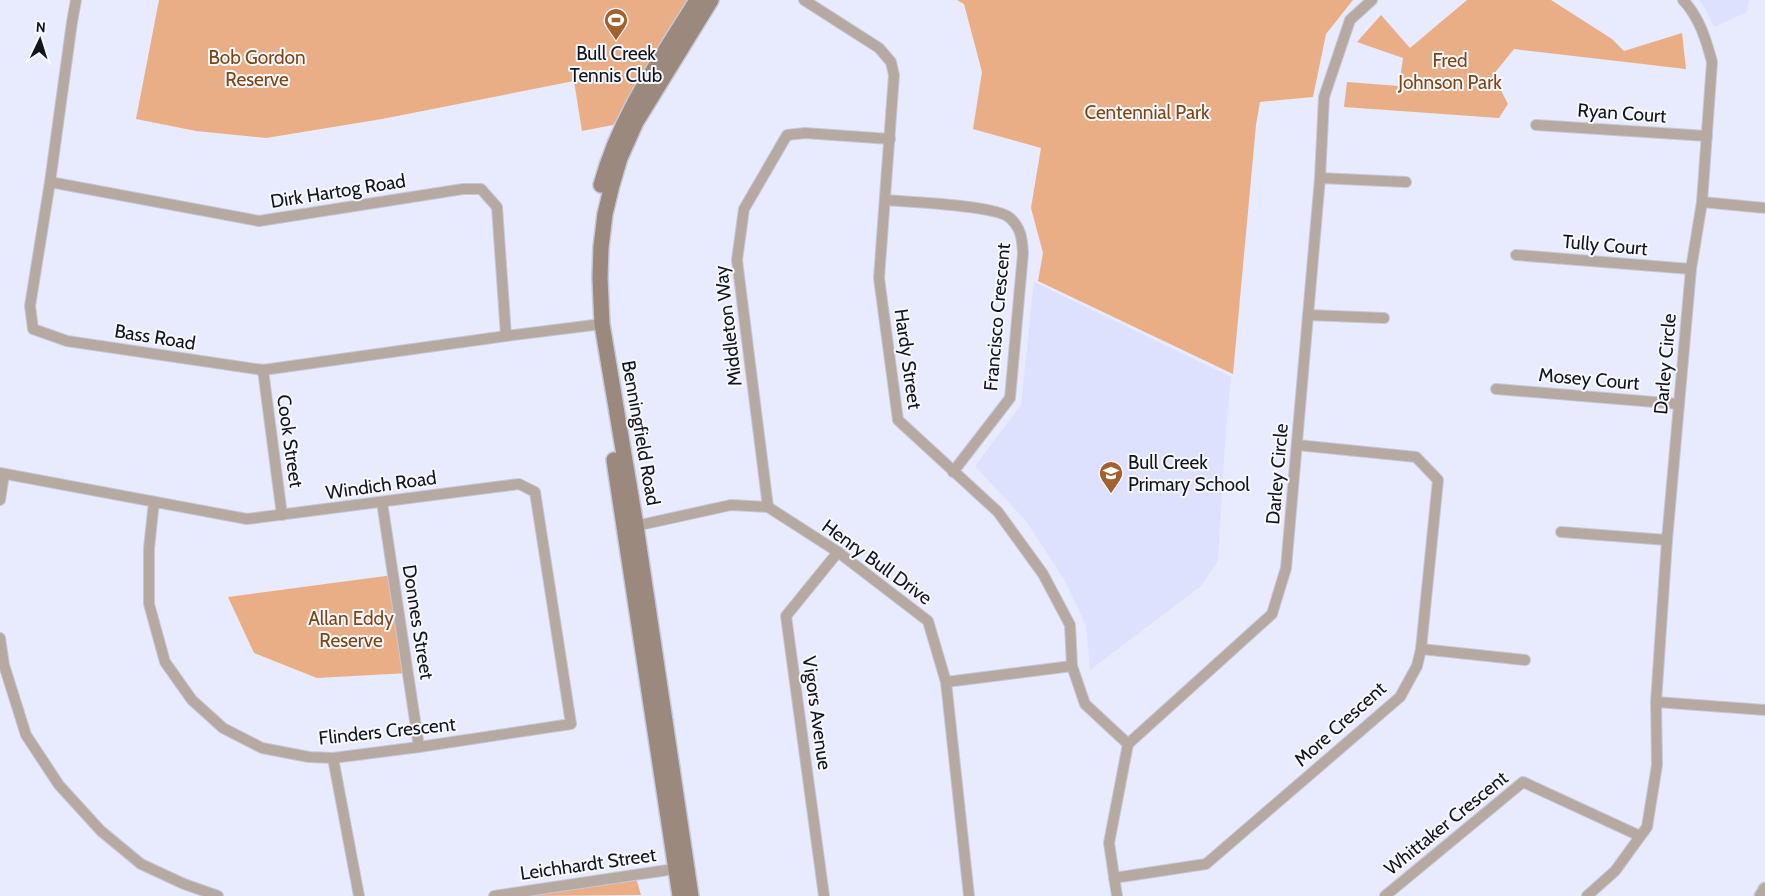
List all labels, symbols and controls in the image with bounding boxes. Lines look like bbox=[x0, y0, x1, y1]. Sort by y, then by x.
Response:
sports icon: Bull Creek Tennis Club bbox=[603, 7, 629, 41]
north arrow bbox=[15, 15, 65, 65]
text: N bbox=[35, 18, 46, 36]
place label: Bull Creek Tennis Club bbox=[570, 42, 662, 87]
park label: Bob Gordon Reserve bbox=[208, 46, 306, 91]
park label: Fred Johnson Park bbox=[1397, 49, 1502, 94]
street label: Ryan Court bbox=[1577, 98, 1668, 128]
park label: Centennial Park bbox=[1084, 101, 1210, 124]
street label: Dirk Hartog Road bbox=[269, 169, 407, 213]
street label: Tully Court bbox=[1561, 230, 1649, 260]
street label: Francisco Crescent bbox=[979, 241, 1015, 392]
street label: Middleton Way bbox=[709, 264, 747, 388]
street label: Hardy Street bbox=[890, 307, 927, 411]
street label: Darley Circle bbox=[1649, 312, 1681, 416]
street label: Bass Road bbox=[113, 319, 197, 355]
street label: Benningfield Road bbox=[617, 359, 665, 507]
street label: Mosey Court bbox=[1538, 363, 1641, 395]
street label: Cook Street bbox=[272, 393, 308, 490]
street label: Darley Circle bbox=[1261, 422, 1293, 526]
place label: Bull Creek Primary School bbox=[1128, 451, 1250, 496]
school or university icon: Bull Creek Primary School bbox=[1098, 460, 1124, 494]
street label: Windich Road bbox=[324, 466, 438, 504]
street label: Henry Bull Drive bbox=[817, 514, 937, 610]
street label: Donnes Street bbox=[398, 563, 439, 682]
park label: Allan Eddy Reserve bbox=[308, 607, 394, 652]
street label: Vigors Avenue bbox=[798, 655, 836, 772]
street label: More Crescent bbox=[1289, 676, 1391, 771]
street label: Flinders Crescent bbox=[317, 712, 457, 750]
street label: Whittaker Crescent bbox=[1380, 766, 1513, 880]
street label: Leichhardt Street bbox=[518, 843, 658, 885]

